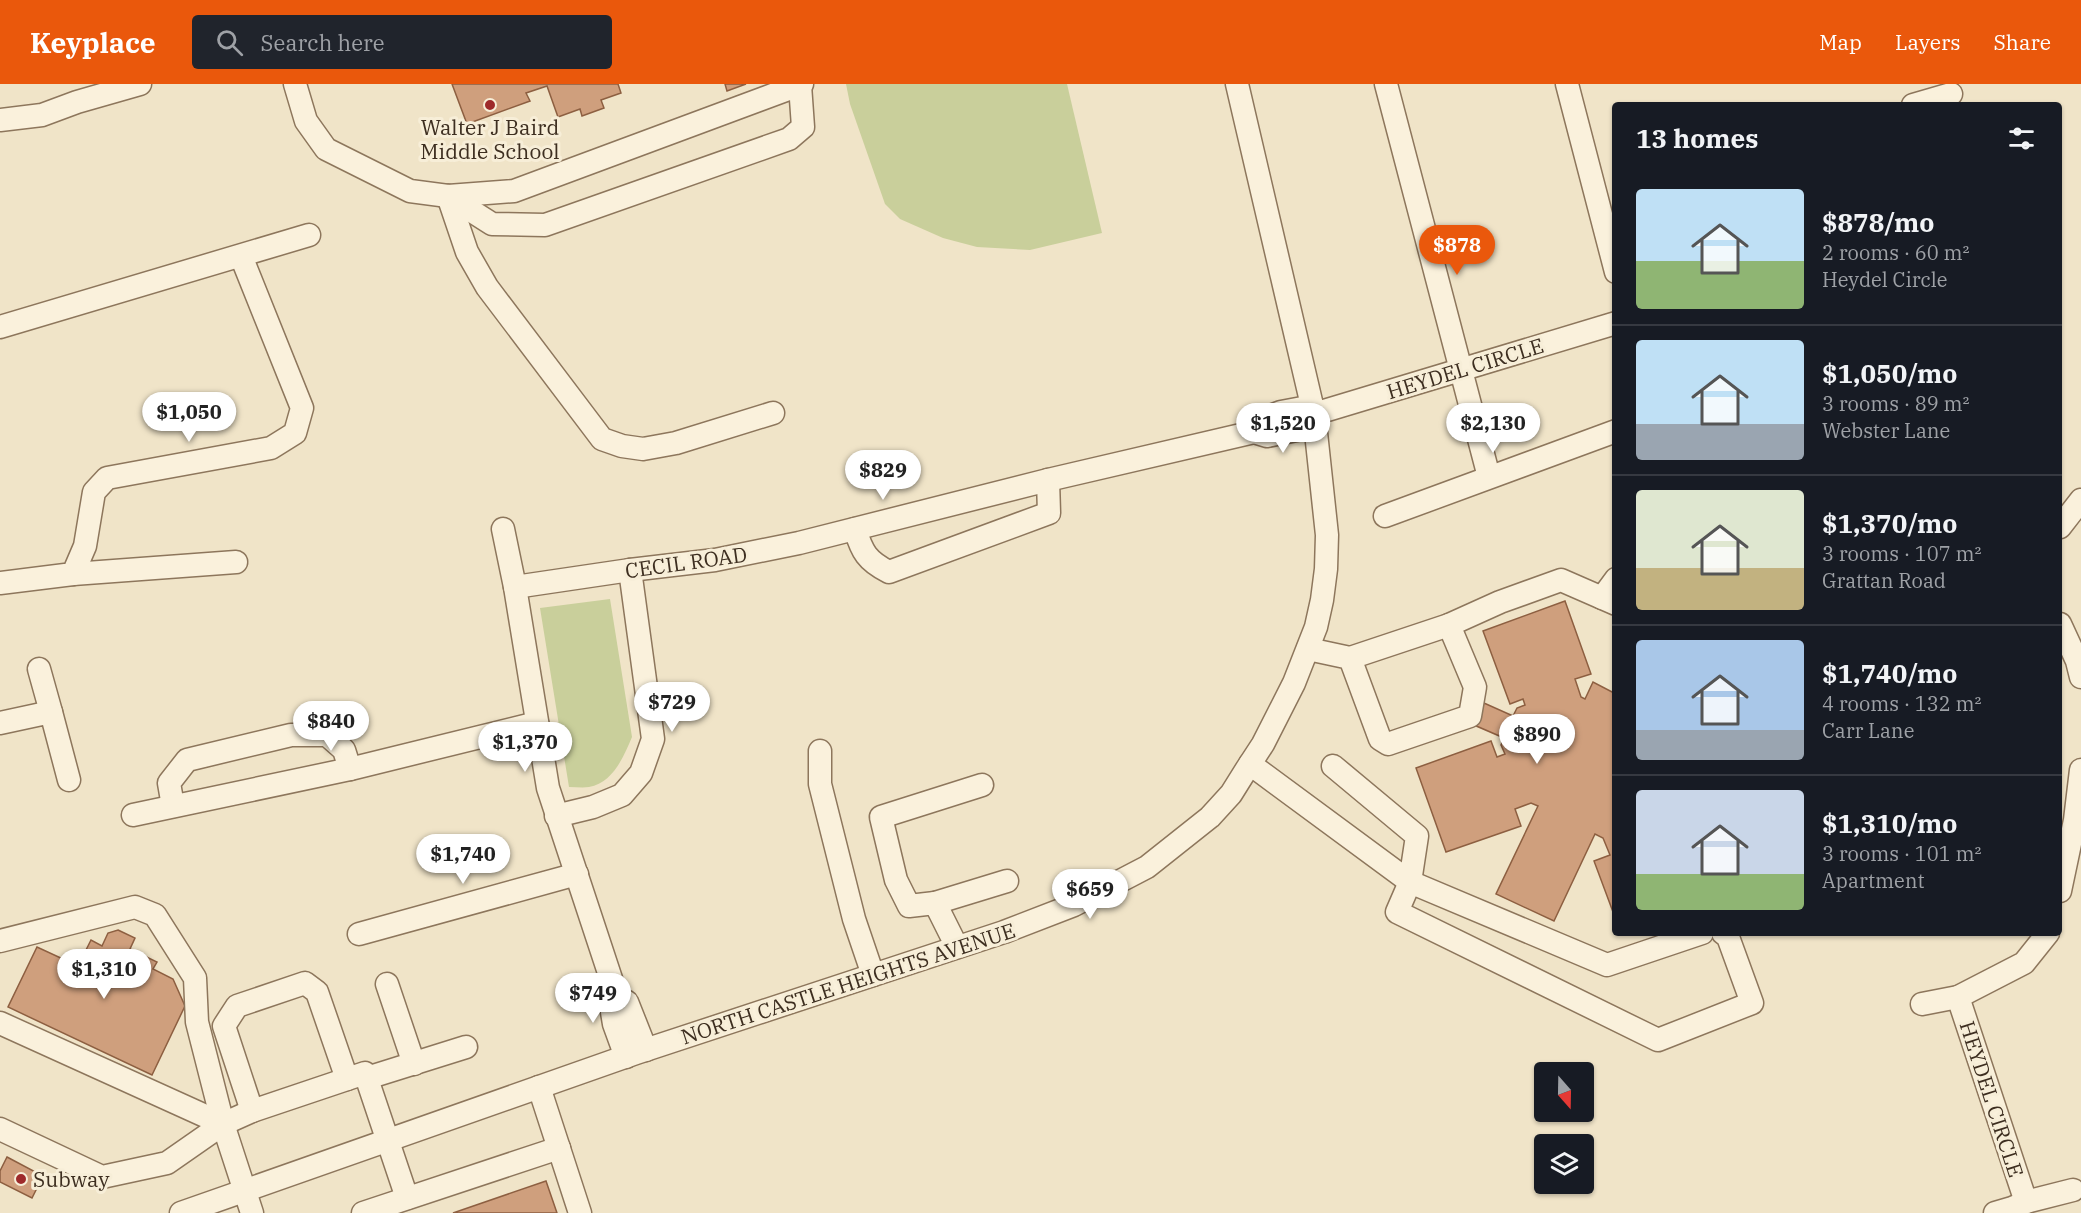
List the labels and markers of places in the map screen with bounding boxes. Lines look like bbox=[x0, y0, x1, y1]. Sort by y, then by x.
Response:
marker: Walter J Baird Middle School bbox=[483, 98, 497, 112]
place label: Walter J Baird Middle School bbox=[420, 113, 560, 165]
pin: $878 bbox=[1421, 225, 1493, 276]
pin: $1,050 bbox=[140, 392, 238, 443]
pin: $1,520 bbox=[1234, 403, 1332, 454]
pin: $2,130 bbox=[1444, 403, 1542, 454]
pin: $829 bbox=[847, 450, 919, 501]
pin: $729 bbox=[636, 682, 708, 733]
pin: $840 bbox=[295, 701, 367, 752]
pin: $890 bbox=[1501, 714, 1573, 765]
pin: $1,370 bbox=[476, 722, 574, 773]
pin: $1,740 bbox=[414, 834, 512, 885]
pin: $659 bbox=[1054, 869, 1126, 920]
pin: $1,310 bbox=[55, 949, 153, 1000]
pin: $749 bbox=[557, 973, 629, 1024]
place label: Subway bbox=[33, 1165, 110, 1193]
marker: Subway bbox=[14, 1172, 28, 1186]

